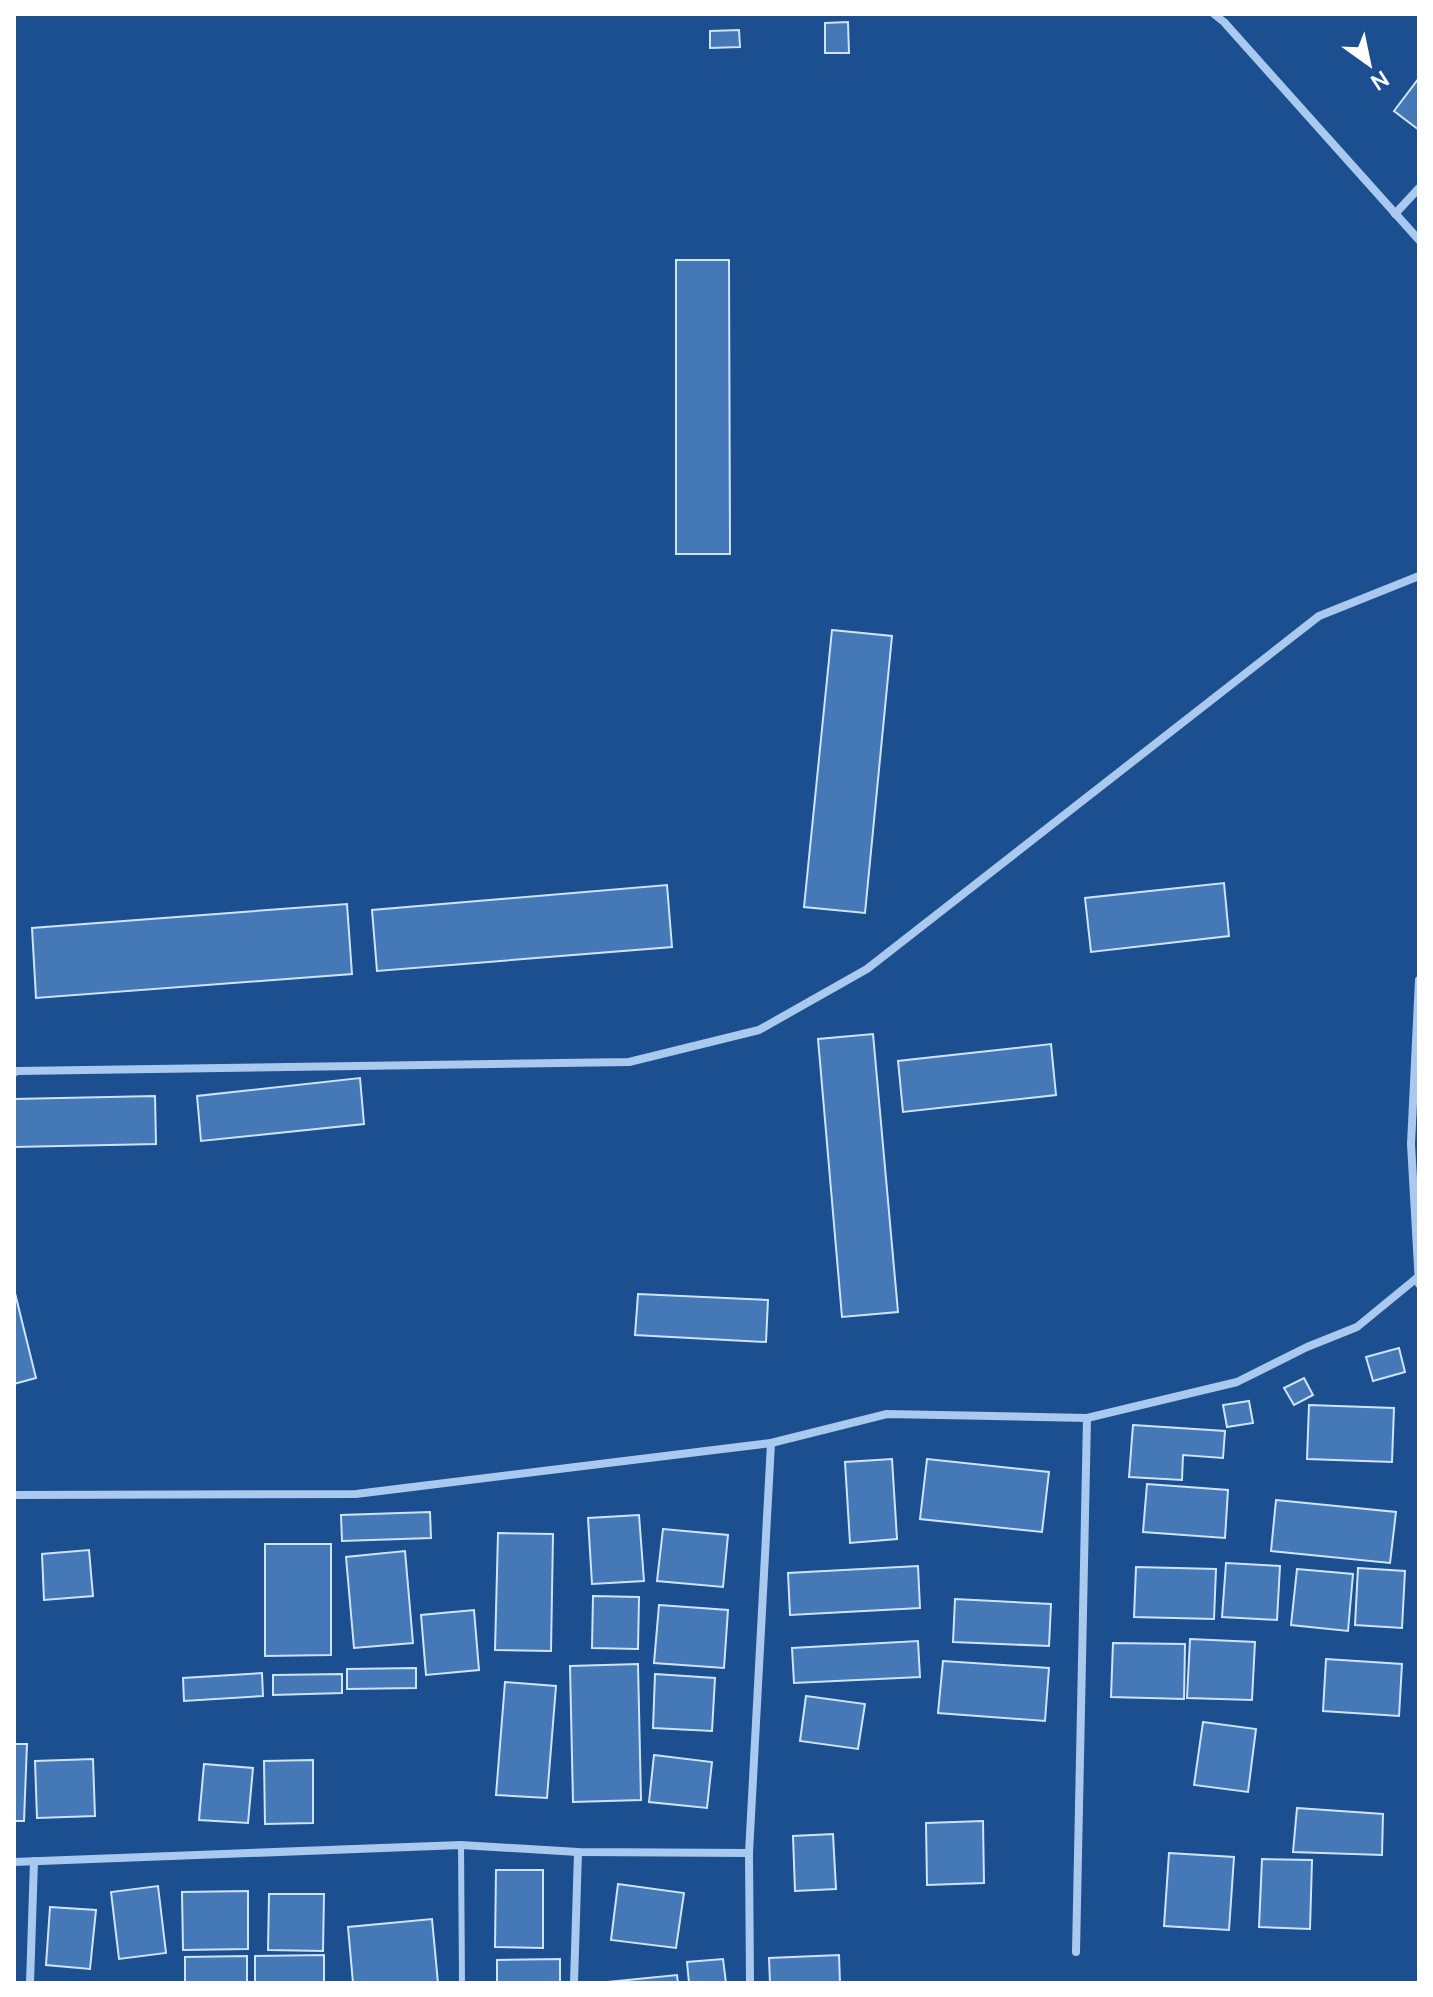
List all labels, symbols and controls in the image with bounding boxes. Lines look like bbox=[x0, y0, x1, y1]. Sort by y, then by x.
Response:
north arrow bbox=[1329, 24, 1409, 104]
text: N bbox=[1365, 64, 1395, 98]

